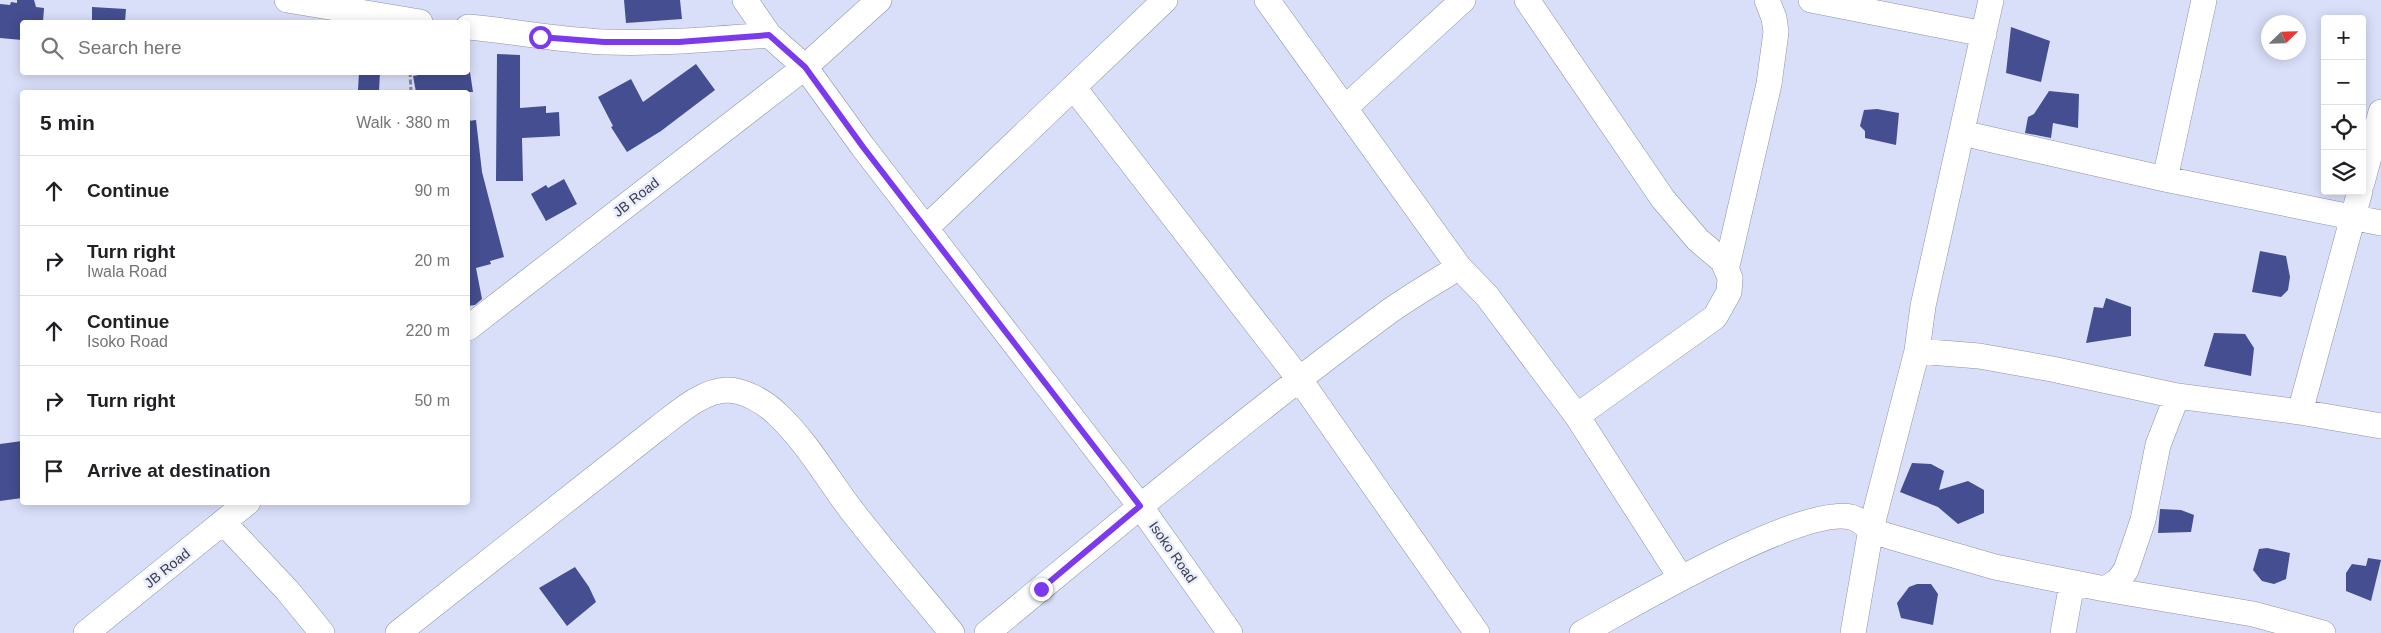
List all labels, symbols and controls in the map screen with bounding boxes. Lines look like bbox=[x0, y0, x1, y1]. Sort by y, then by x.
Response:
north arrow bbox=[2261, 15, 2306, 60]
map controls bbox=[2321, 15, 2366, 195]
button: + bbox=[2321, 15, 2366, 60]
search box bbox=[20, 20, 470, 75]
route start bbox=[529, 26, 552, 49]
icon: search bbox=[38, 34, 66, 62]
text: Search here bbox=[78, 37, 182, 58]
button: − bbox=[2321, 60, 2366, 105]
button: locate bbox=[2321, 105, 2366, 150]
text: 5 min bbox=[40, 111, 95, 134]
text: Walk · 380 m bbox=[356, 114, 450, 131]
button: layers bbox=[2321, 150, 2366, 195]
street label: JB Road bbox=[610, 174, 662, 220]
icon: ahead bbox=[40, 177, 68, 205]
text: Continue bbox=[87, 180, 169, 201]
text: 90 m bbox=[414, 182, 450, 199]
text: Turn right bbox=[87, 241, 175, 262]
icon: right bbox=[40, 247, 68, 275]
text: 20 m bbox=[414, 252, 450, 269]
text: Iwala Road bbox=[87, 263, 167, 280]
text: Continue bbox=[87, 311, 169, 332]
icon: ahead bbox=[40, 317, 68, 345]
text: 220 m bbox=[406, 322, 450, 339]
text: Isoko Road bbox=[87, 333, 168, 350]
icon: right bbox=[40, 387, 68, 415]
text: Turn right bbox=[87, 390, 175, 411]
text: 50 m bbox=[414, 392, 450, 409]
icon: arrive bbox=[40, 457, 68, 485]
text: Arrive at destination bbox=[87, 460, 271, 481]
street label: Isoko Road bbox=[1146, 518, 1200, 586]
street label: JB Road bbox=[141, 545, 193, 591]
route end bbox=[1030, 578, 1053, 601]

